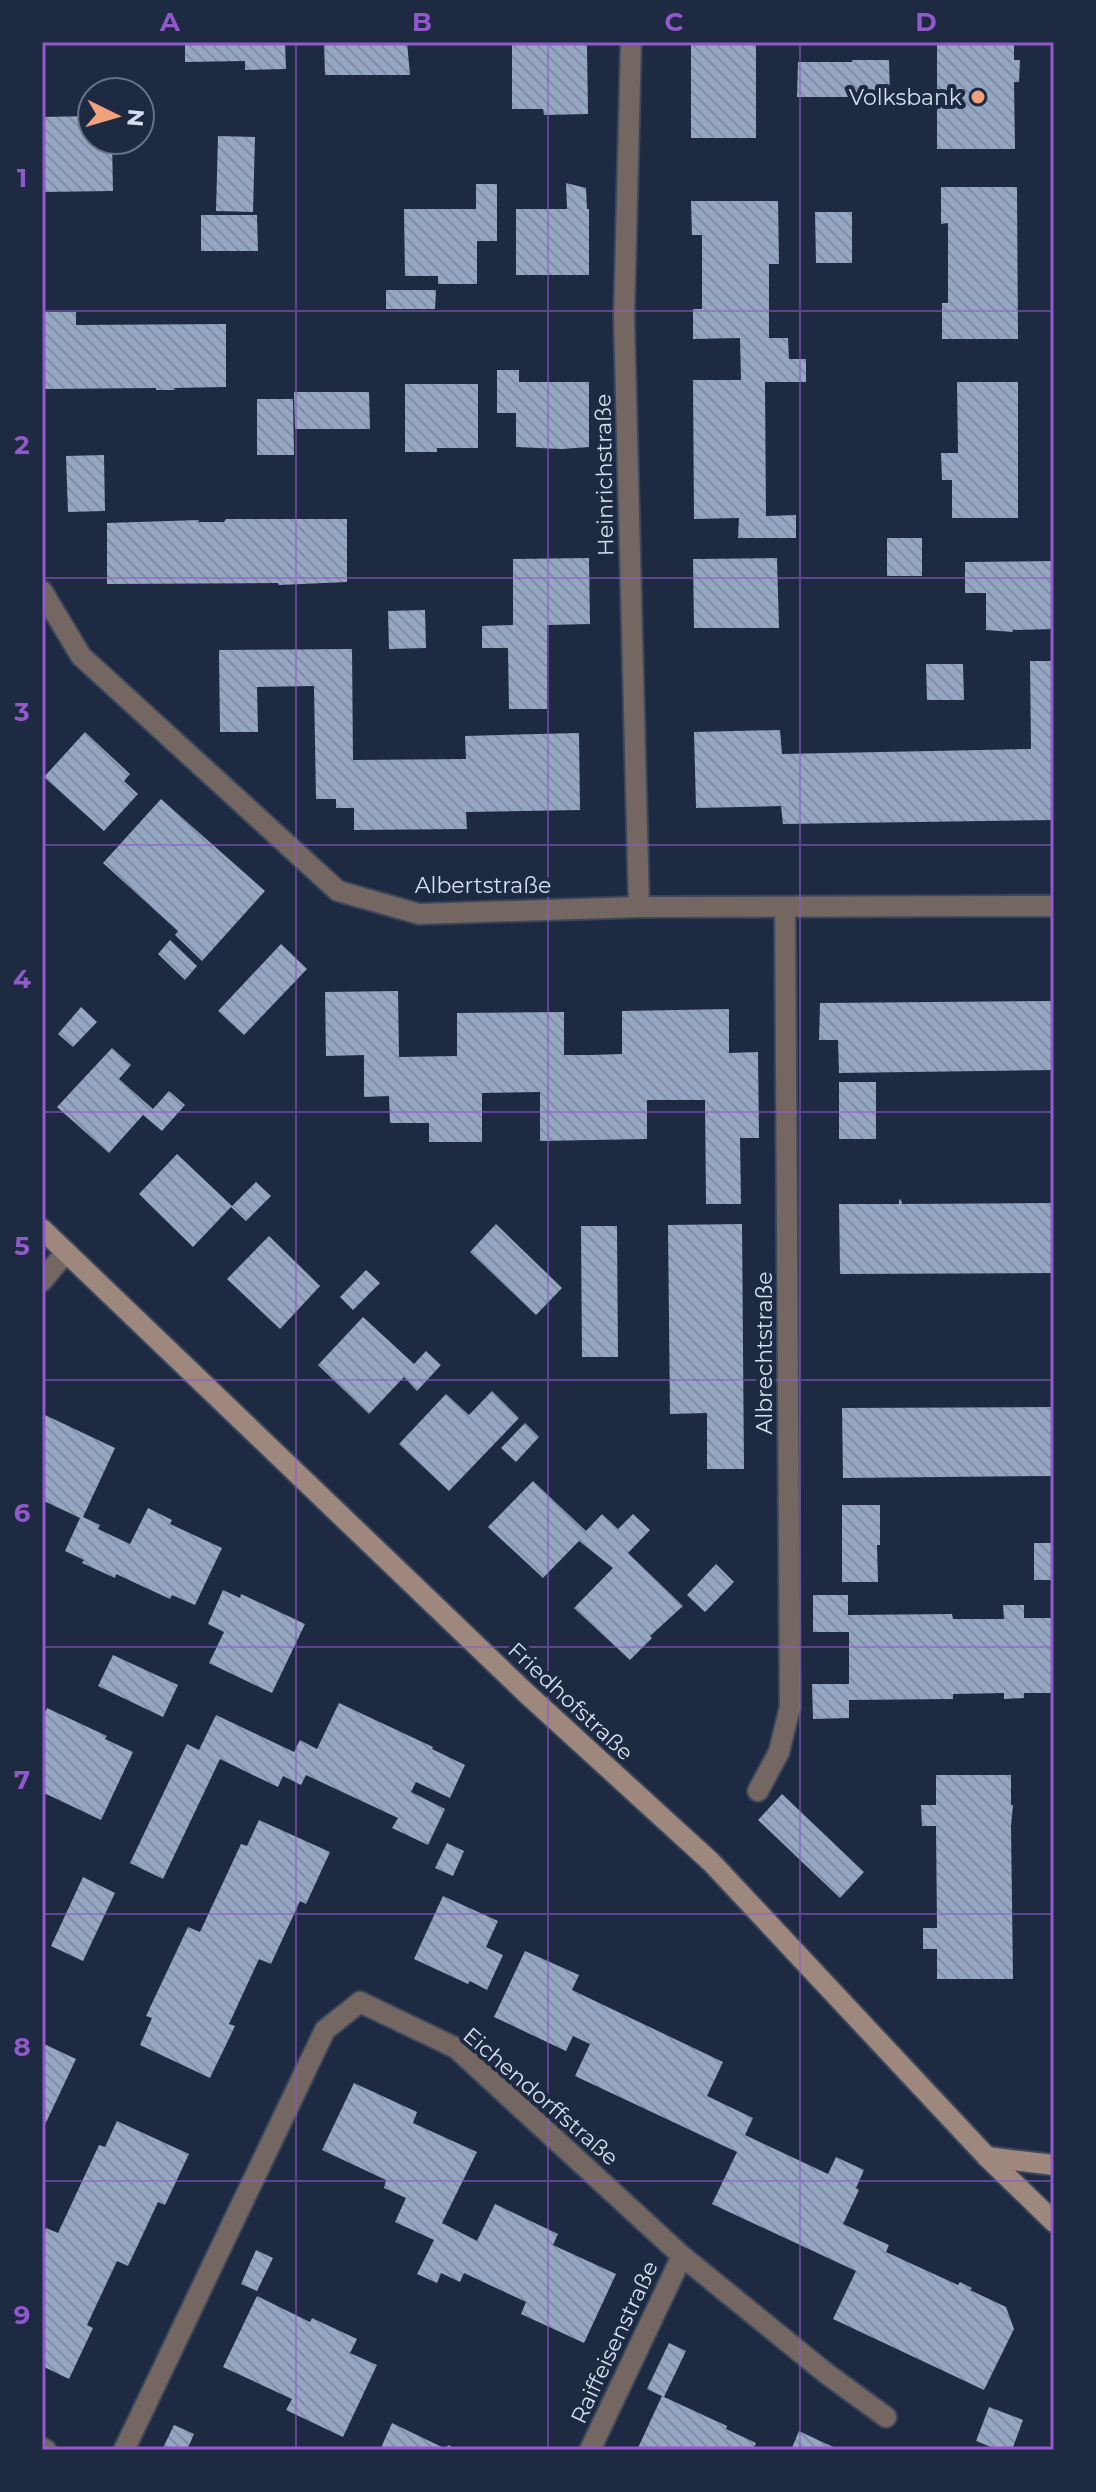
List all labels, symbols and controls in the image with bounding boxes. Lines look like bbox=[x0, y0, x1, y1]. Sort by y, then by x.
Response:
text: A bbox=[159, 6, 181, 38]
text: B bbox=[412, 6, 432, 38]
text: C bbox=[665, 6, 684, 38]
text: D bbox=[915, 6, 937, 38]
north arrow bbox=[76, 76, 156, 156]
place label: Volksbank bbox=[849, 84, 963, 111]
marker: Volksbank bbox=[969, 88, 987, 106]
text: N bbox=[121, 108, 150, 128]
text: 1 bbox=[17, 162, 27, 194]
street label: Heinrichstraße bbox=[590, 394, 619, 556]
text: 2 bbox=[14, 429, 30, 461]
text: 3 bbox=[13, 696, 30, 728]
street label: Albertstraße bbox=[415, 872, 551, 899]
text: 4 bbox=[13, 963, 31, 995]
text: 5 bbox=[14, 1230, 30, 1262]
street label: Albrechtstraße bbox=[751, 1271, 778, 1435]
text: 6 bbox=[14, 1497, 31, 1529]
street label: Friedhofstraße bbox=[503, 1637, 639, 1766]
text: 7 bbox=[14, 1764, 30, 1796]
street label: Eichendorffstraße bbox=[457, 2022, 624, 2171]
text: 8 bbox=[13, 2031, 31, 2063]
street label: Raiffeisenstraße bbox=[565, 2257, 664, 2428]
text: 9 bbox=[14, 2299, 30, 2331]

